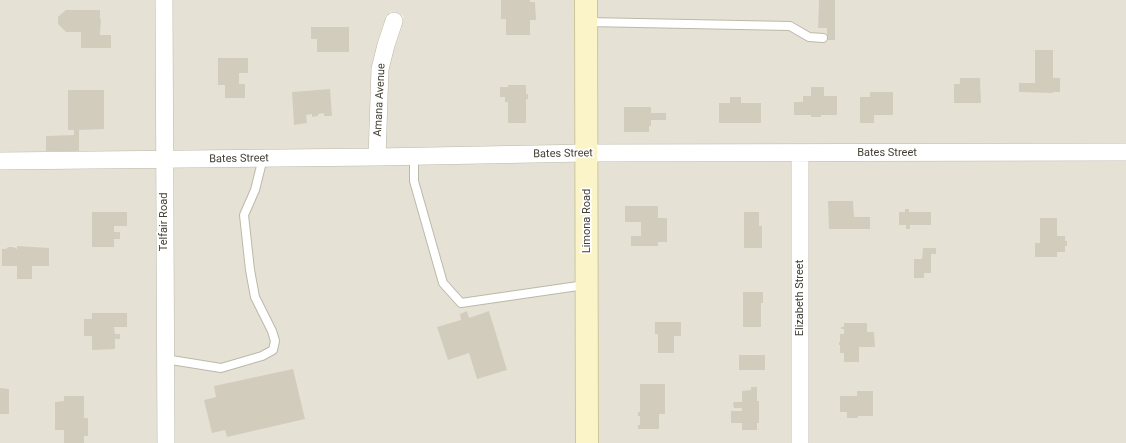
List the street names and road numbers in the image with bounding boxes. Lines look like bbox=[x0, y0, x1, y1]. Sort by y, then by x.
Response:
street label: Amana Avenue bbox=[371, 63, 389, 137]
street label: Bates Street bbox=[857, 146, 917, 160]
street label: Bates Street bbox=[533, 147, 593, 161]
street label: Bates Street bbox=[209, 152, 269, 166]
street label: Limona Road bbox=[580, 189, 594, 253]
street label: Telfair Road bbox=[157, 193, 171, 251]
street label: Elizabeth Street bbox=[793, 260, 807, 336]

